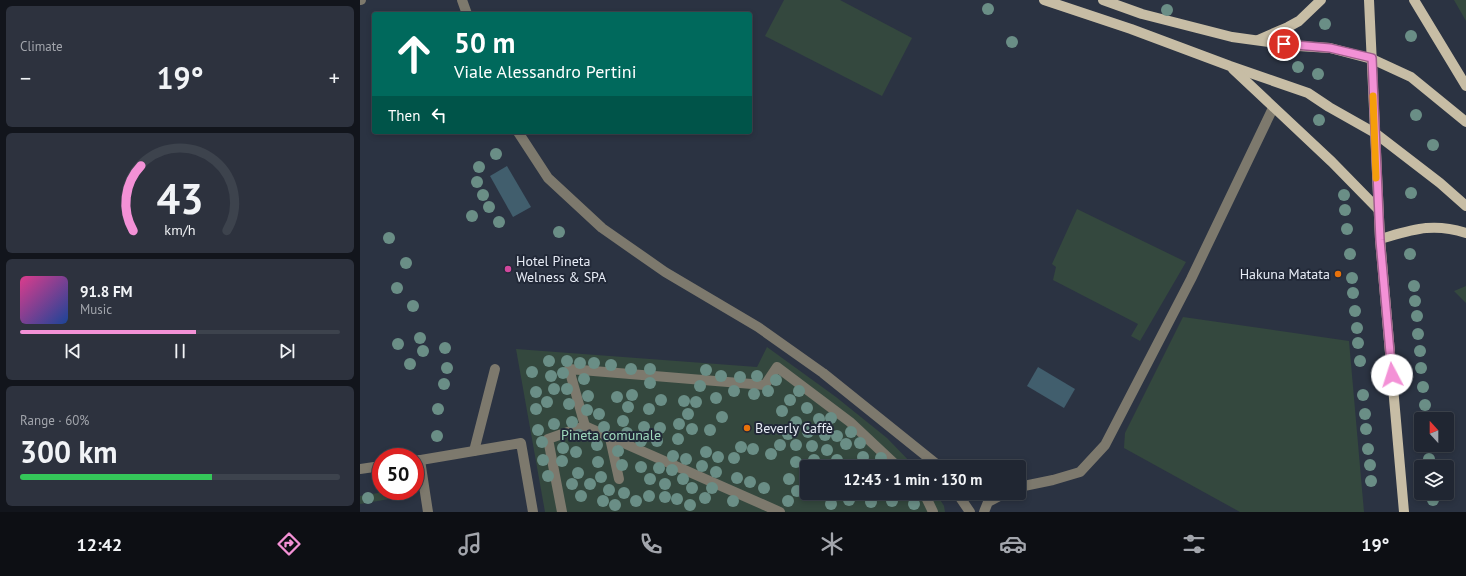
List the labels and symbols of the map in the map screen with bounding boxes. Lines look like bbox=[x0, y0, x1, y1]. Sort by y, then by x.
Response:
pin bbox=[1267, 27, 1301, 61]
place label: Hotel Pineta Welness & SPA bbox=[516, 252, 607, 286]
marker: Hotel Pineta Welness & SPA bbox=[503, 264, 513, 274]
place label: Hakuna Matata bbox=[1240, 265, 1330, 283]
marker: Hakuna Matata bbox=[1333, 269, 1343, 279]
position arrow bbox=[1371, 354, 1413, 396]
north arrow bbox=[1414, 412, 1454, 452]
place label: Beverly Caffè bbox=[755, 419, 833, 437]
marker: Beverly Caffè bbox=[742, 423, 752, 433]
park label: Pineta comunale bbox=[561, 426, 661, 444]
speed limit sign: 50 bbox=[372, 448, 424, 500]

